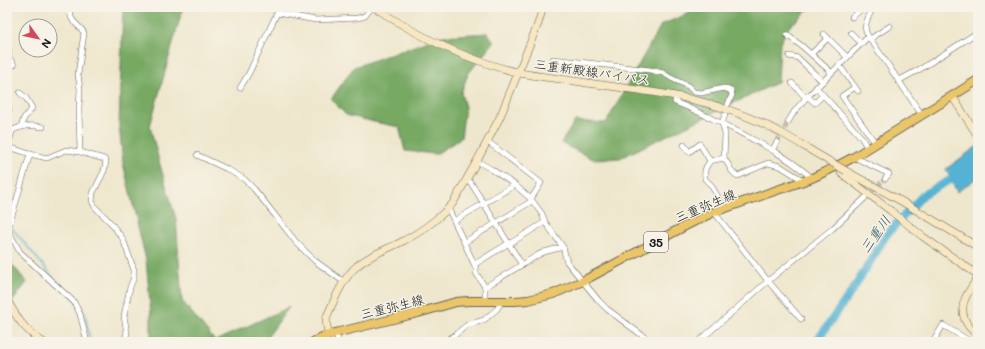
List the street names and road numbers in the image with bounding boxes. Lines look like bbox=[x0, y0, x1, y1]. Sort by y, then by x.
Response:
street label: 三重新殿線バイパス bbox=[533, 54, 651, 88]
street label: 三重弥生線 bbox=[672, 184, 739, 226]
road number: 35 bbox=[644, 232, 668, 252]
street label: 三重弥生線 bbox=[358, 290, 427, 322]

